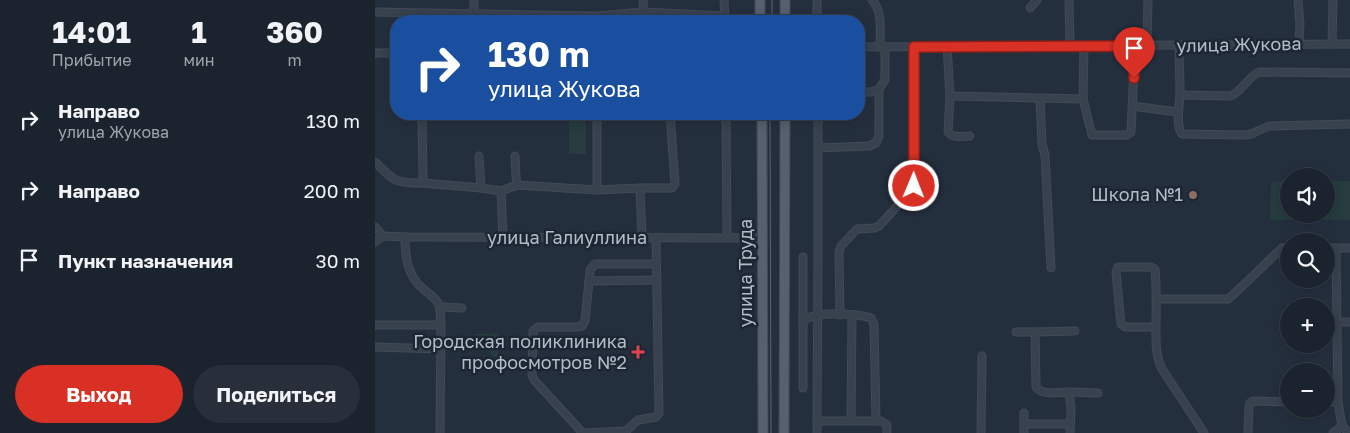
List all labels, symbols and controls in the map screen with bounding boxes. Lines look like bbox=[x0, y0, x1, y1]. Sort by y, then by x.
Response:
text: 14:01 bbox=[52, 14, 131, 50]
text: 1 bbox=[191, 14, 207, 50]
text: 360 bbox=[266, 14, 323, 50]
pin bbox=[1113, 27, 1155, 78]
street label: улица Жукова bbox=[1176, 32, 1302, 56]
text: 130 m bbox=[488, 33, 590, 75]
icon: arrive bbox=[1120, 34, 1148, 62]
icon: right bbox=[405, 35, 470, 100]
text: Прибытие bbox=[52, 50, 132, 70]
text: мин bbox=[183, 50, 214, 70]
text: m bbox=[288, 50, 302, 70]
text: улица Жукова bbox=[488, 75, 641, 102]
text: Направо bbox=[58, 99, 140, 122]
icon: right bbox=[15, 106, 43, 134]
text: 130 m bbox=[306, 109, 360, 132]
text: улица Жукова bbox=[58, 122, 169, 142]
position arrow bbox=[887, 159, 939, 211]
map controls bbox=[1280, 168, 1335, 418]
button: sound bbox=[1280, 168, 1335, 223]
icon: right bbox=[15, 176, 43, 204]
text: Направо bbox=[58, 179, 140, 202]
text: 200 m bbox=[304, 179, 360, 202]
place label: Школа №1 bbox=[1091, 183, 1183, 205]
marker: Школа №1 bbox=[1187, 189, 1199, 201]
street label: улица Труда bbox=[734, 219, 756, 327]
street label: улица Галиуллина bbox=[487, 226, 647, 248]
button: search bbox=[1280, 233, 1335, 288]
icon: arrive bbox=[15, 246, 43, 274]
text: Пункт назначения bbox=[58, 249, 233, 272]
text: 30 m bbox=[316, 249, 360, 272]
button: + bbox=[1280, 298, 1335, 353]
place label: Городская поликлиника профосмотров №2 bbox=[413, 330, 627, 373]
marker: Городская поликлиника профосмотров №2 bbox=[631, 345, 645, 359]
button: − bbox=[1280, 363, 1335, 418]
button: Выход bbox=[15, 365, 183, 423]
button: Поделиться bbox=[193, 365, 360, 423]

